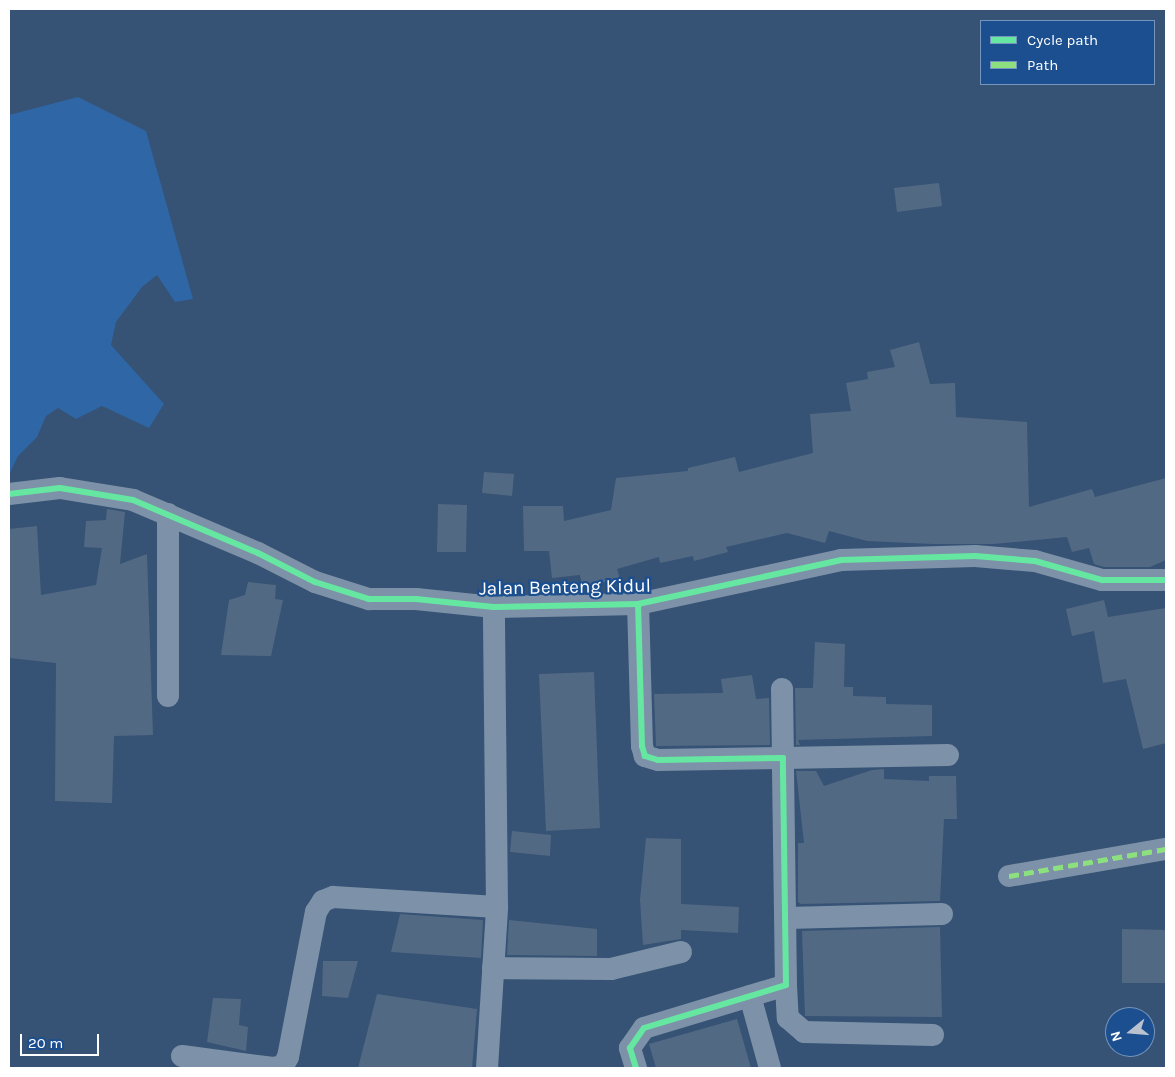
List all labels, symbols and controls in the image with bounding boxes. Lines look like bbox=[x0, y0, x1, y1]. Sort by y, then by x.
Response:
legend bbox=[980, 20, 1155, 85]
text: Cycle path bbox=[1027, 31, 1098, 49]
text: Path bbox=[1027, 56, 1058, 74]
street label: Jalan Benteng Kidul bbox=[479, 575, 651, 601]
north arrow bbox=[1105, 1007, 1155, 1057]
scale bar bbox=[22, 1024, 101, 1056]
text: N bbox=[1107, 1029, 1126, 1044]
text: 20 m bbox=[28, 1034, 63, 1052]

